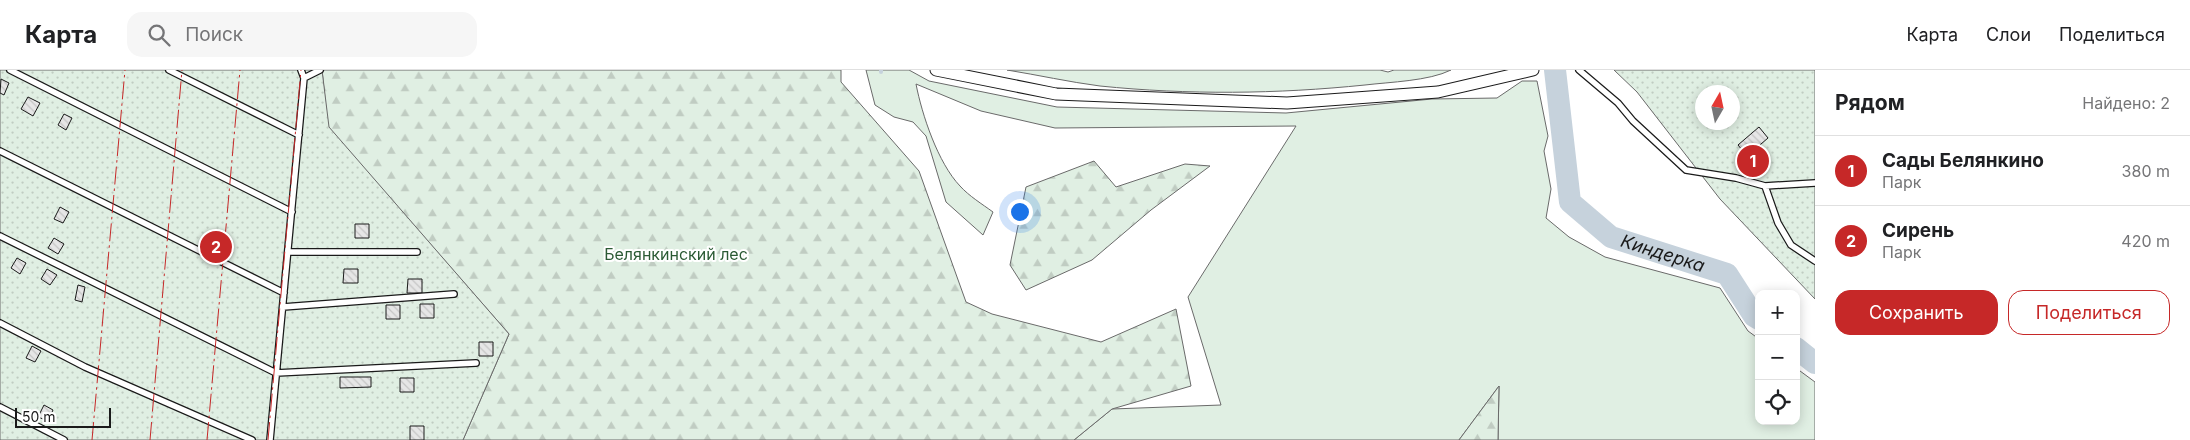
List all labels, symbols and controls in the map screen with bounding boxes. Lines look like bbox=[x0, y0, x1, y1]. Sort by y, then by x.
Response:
search box bbox=[127, 12, 477, 57]
text: Карта bbox=[25, 20, 97, 49]
icon: search bbox=[145, 21, 173, 49]
text: Поиск bbox=[185, 23, 243, 46]
text: Карта bbox=[1906, 24, 1958, 45]
text: Слои bbox=[1986, 24, 2031, 45]
text: Поделиться bbox=[2059, 24, 2165, 45]
north arrow bbox=[1695, 85, 1740, 130]
text: Рядом bbox=[1835, 90, 1905, 115]
text: Найдено: 2 bbox=[2082, 93, 2170, 113]
pin: 1 bbox=[1737, 142, 1769, 180]
text: Сады Белянкино bbox=[1882, 149, 2044, 172]
text: 1 bbox=[1848, 161, 1854, 181]
text: 380 m bbox=[2122, 161, 2170, 181]
text: Парк bbox=[1882, 172, 1921, 192]
your location bbox=[1007, 199, 1033, 225]
text: Сирень bbox=[1882, 219, 1954, 242]
pin: 2 bbox=[200, 228, 232, 266]
water label: Киндерка bbox=[1618, 230, 1707, 276]
text: 2 bbox=[1846, 231, 1856, 251]
text: 420 m bbox=[2121, 231, 2170, 251]
text: Парк bbox=[1882, 242, 1921, 262]
park label: Белянкинский лес bbox=[604, 244, 748, 264]
map controls bbox=[1755, 290, 1800, 425]
button: + bbox=[1755, 290, 1800, 335]
button: Сохранить bbox=[1835, 290, 1998, 335]
button: Поделиться bbox=[2008, 290, 2170, 335]
button: − bbox=[1755, 335, 1800, 380]
button: locate bbox=[1755, 380, 1800, 425]
scale bar bbox=[15, 405, 111, 428]
text: 50 m bbox=[22, 408, 56, 425]

